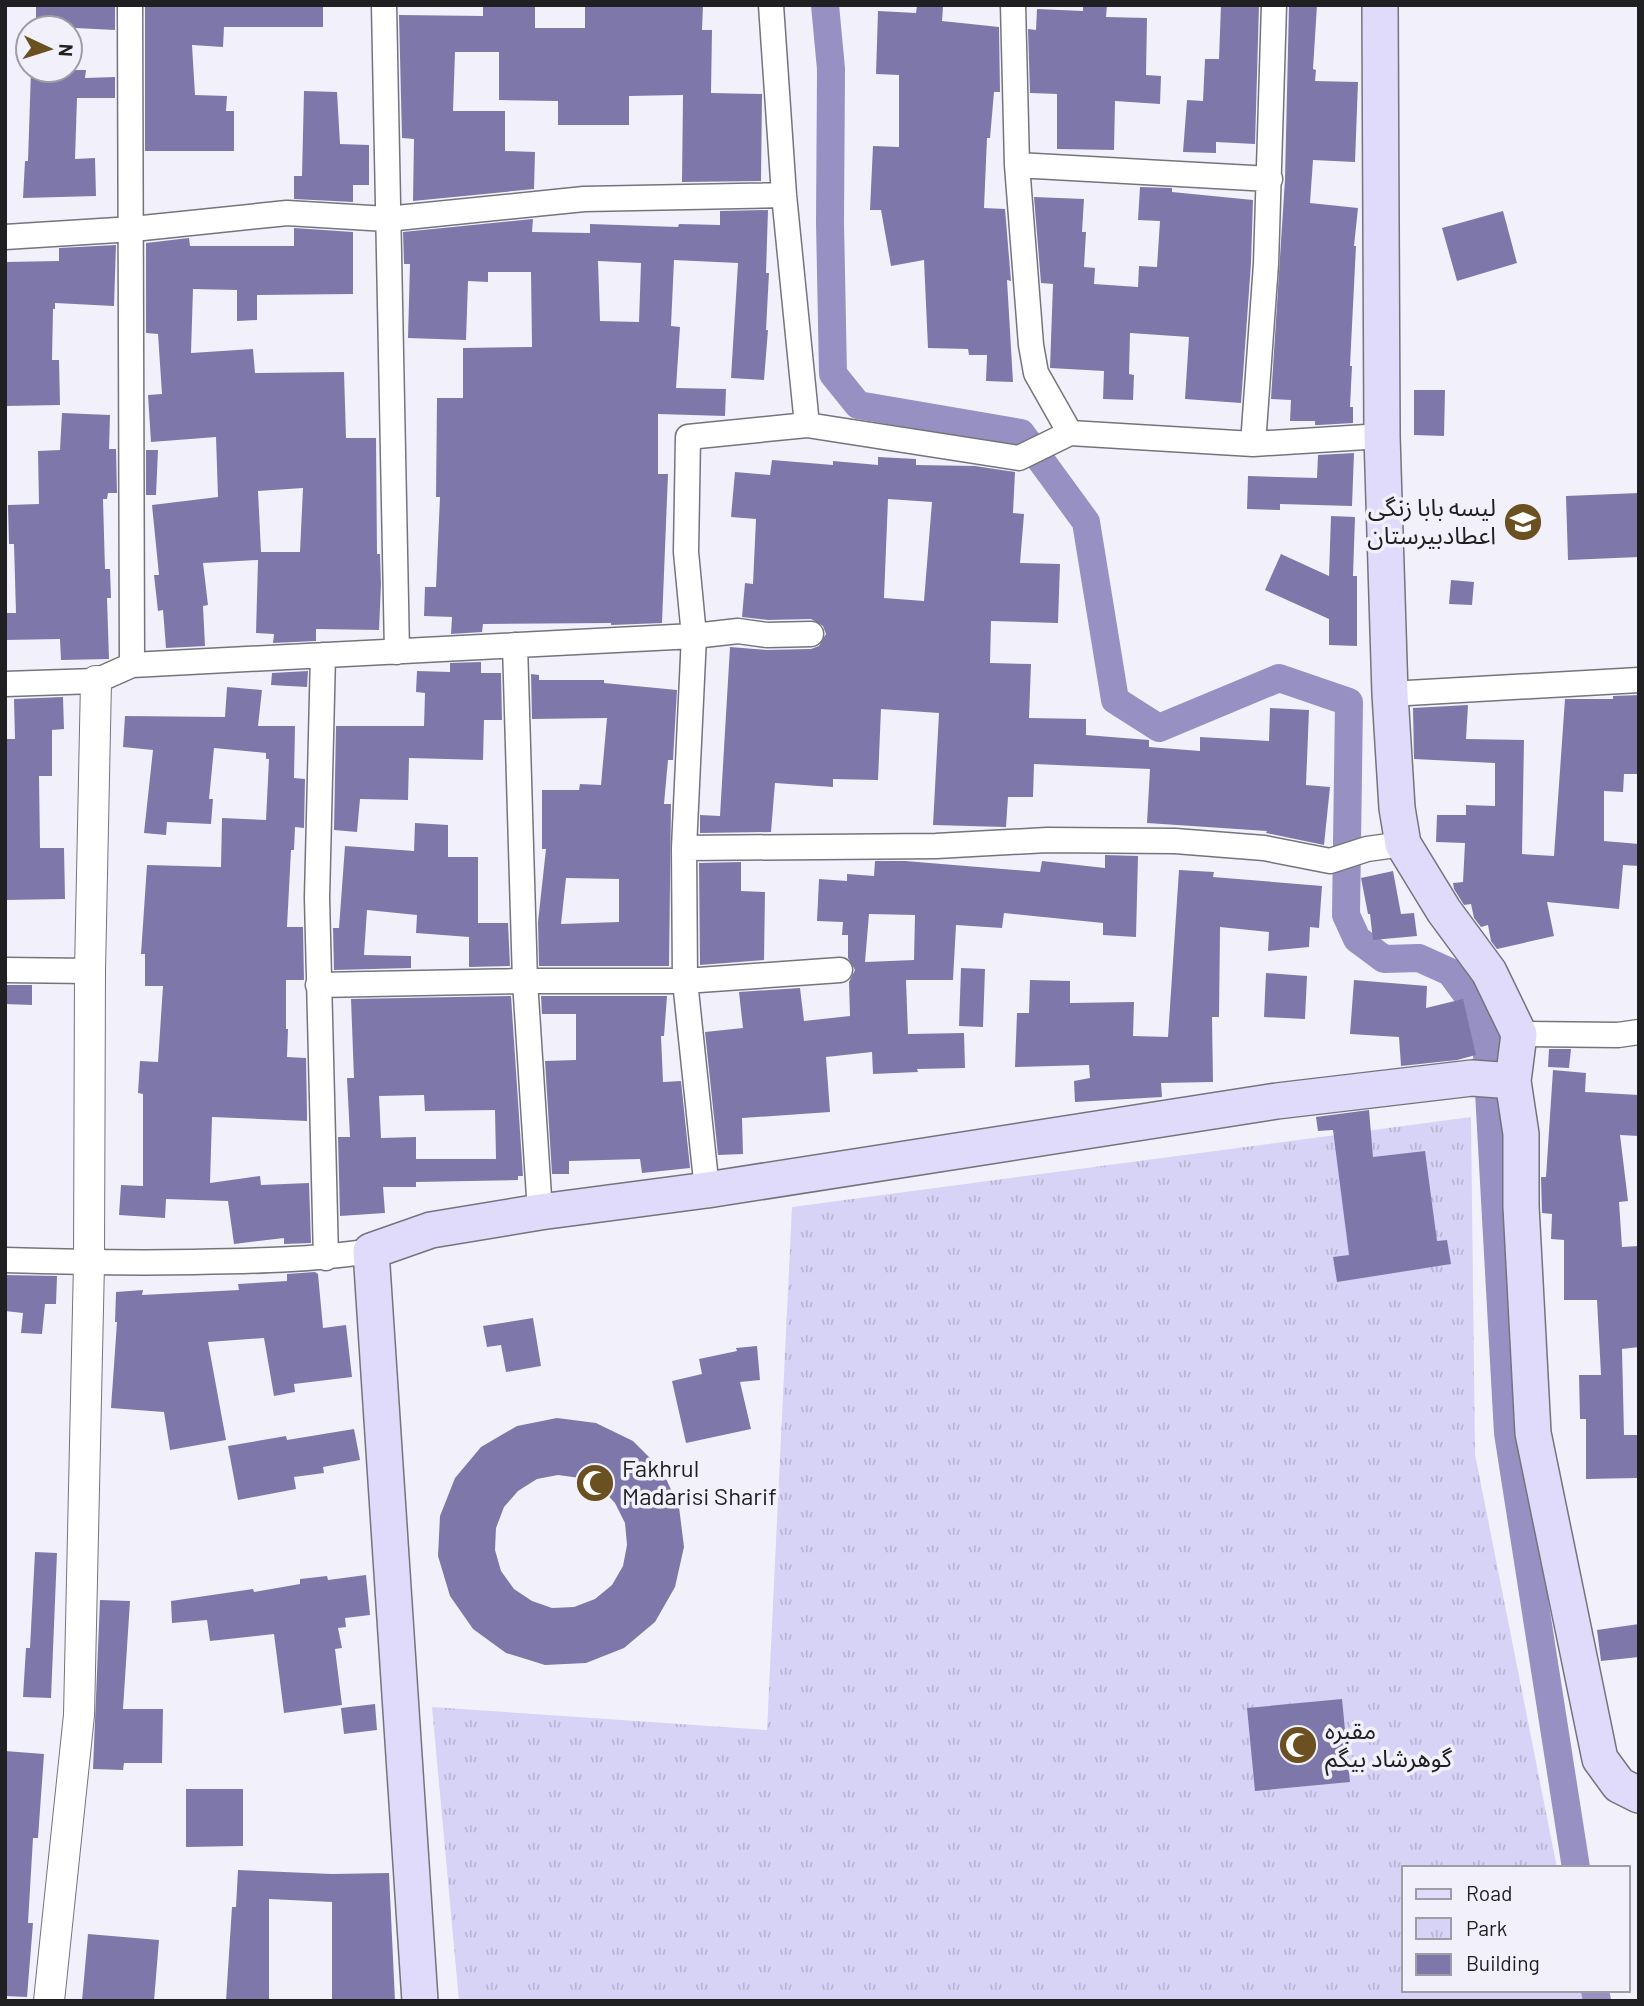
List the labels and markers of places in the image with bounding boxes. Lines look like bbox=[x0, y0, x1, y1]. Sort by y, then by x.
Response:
place label: لیسه بابا زنگی اعطادبیرستان bbox=[1367, 492, 1496, 550]
school or university icon: لیسه بابا زنگی اعطادبیرستان bbox=[1502, 501, 1544, 543]
place label: Fakhrul Madarisi Sharif bbox=[622, 1453, 777, 1510]
mosque icon: Fakhrul Madarisi Sharif bbox=[574, 1462, 616, 1504]
place label: مقبره گوهرشاد بیگم bbox=[1325, 1715, 1453, 1776]
mosque icon: مقبره گوهرشاد بیگم bbox=[1277, 1724, 1319, 1766]

